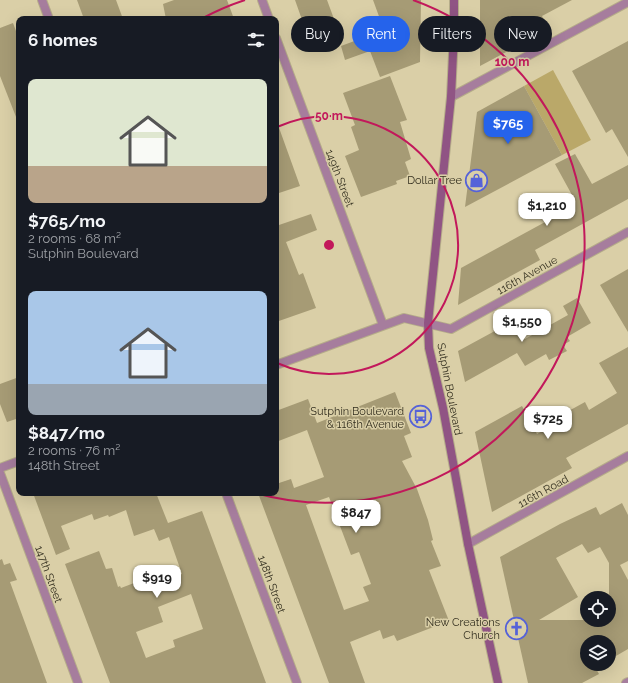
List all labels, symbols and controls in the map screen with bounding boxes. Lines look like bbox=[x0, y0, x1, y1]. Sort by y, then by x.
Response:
chip: Buy bbox=[291, 16, 344, 52]
chip: Rent bbox=[352, 16, 410, 52]
chip: Filters bbox=[418, 16, 486, 52]
chip: New bbox=[494, 16, 552, 52]
icon: filters bbox=[245, 29, 267, 51]
text: 6 homes bbox=[28, 30, 97, 50]
text: 100 m bbox=[495, 55, 529, 69]
icon: home bbox=[112, 105, 184, 177]
text: 50 m bbox=[315, 109, 343, 123]
pin: $765 bbox=[484, 111, 532, 145]
text: $765 bbox=[493, 116, 523, 131]
street label: 149th Street bbox=[323, 148, 357, 209]
shop icon: Dollar Tree bbox=[464, 167, 490, 193]
place label: Dollar Tree bbox=[407, 174, 463, 187]
pin: $1,210 bbox=[514, 193, 580, 227]
text: $1,210 bbox=[527, 198, 567, 213]
text: $765/mo bbox=[28, 211, 106, 231]
text: 2 rooms · 68 m² bbox=[28, 231, 121, 246]
centre of rings bbox=[322, 238, 336, 252]
text: Sutphin Boulevard bbox=[28, 246, 139, 261]
street label: 116th Avenue bbox=[495, 253, 560, 297]
pin: $1,550 bbox=[489, 309, 555, 343]
text: $1,550 bbox=[502, 314, 542, 329]
icon: home bbox=[112, 317, 184, 389]
street label: Sutphin Boulevard bbox=[434, 342, 465, 436]
bus stop icon: Sutphin Boulevard & 116th Avenue bbox=[407, 404, 433, 430]
place label: Sutphin Boulevard & 116th Avenue bbox=[310, 405, 405, 431]
pin: $725 bbox=[524, 406, 572, 440]
text: $725 bbox=[533, 411, 563, 426]
text: $847/mo bbox=[28, 423, 105, 443]
text: 2 rooms · 76 m² bbox=[28, 443, 120, 458]
text: 148th Street bbox=[28, 458, 100, 473]
street label: 116th Road bbox=[516, 472, 571, 511]
pin: $847 bbox=[332, 500, 380, 534]
text: $847 bbox=[341, 505, 371, 520]
street label: 147th Street bbox=[32, 544, 65, 605]
street label: 148th Street bbox=[255, 553, 288, 615]
pin: $919 bbox=[133, 565, 181, 599]
text: $919 bbox=[142, 570, 172, 585]
map controls bbox=[580, 591, 616, 671]
button: locate bbox=[580, 591, 616, 627]
church icon: New Creations Church bbox=[503, 615, 529, 641]
place label: New Creations Church bbox=[426, 616, 500, 642]
button: layers bbox=[580, 635, 616, 671]

